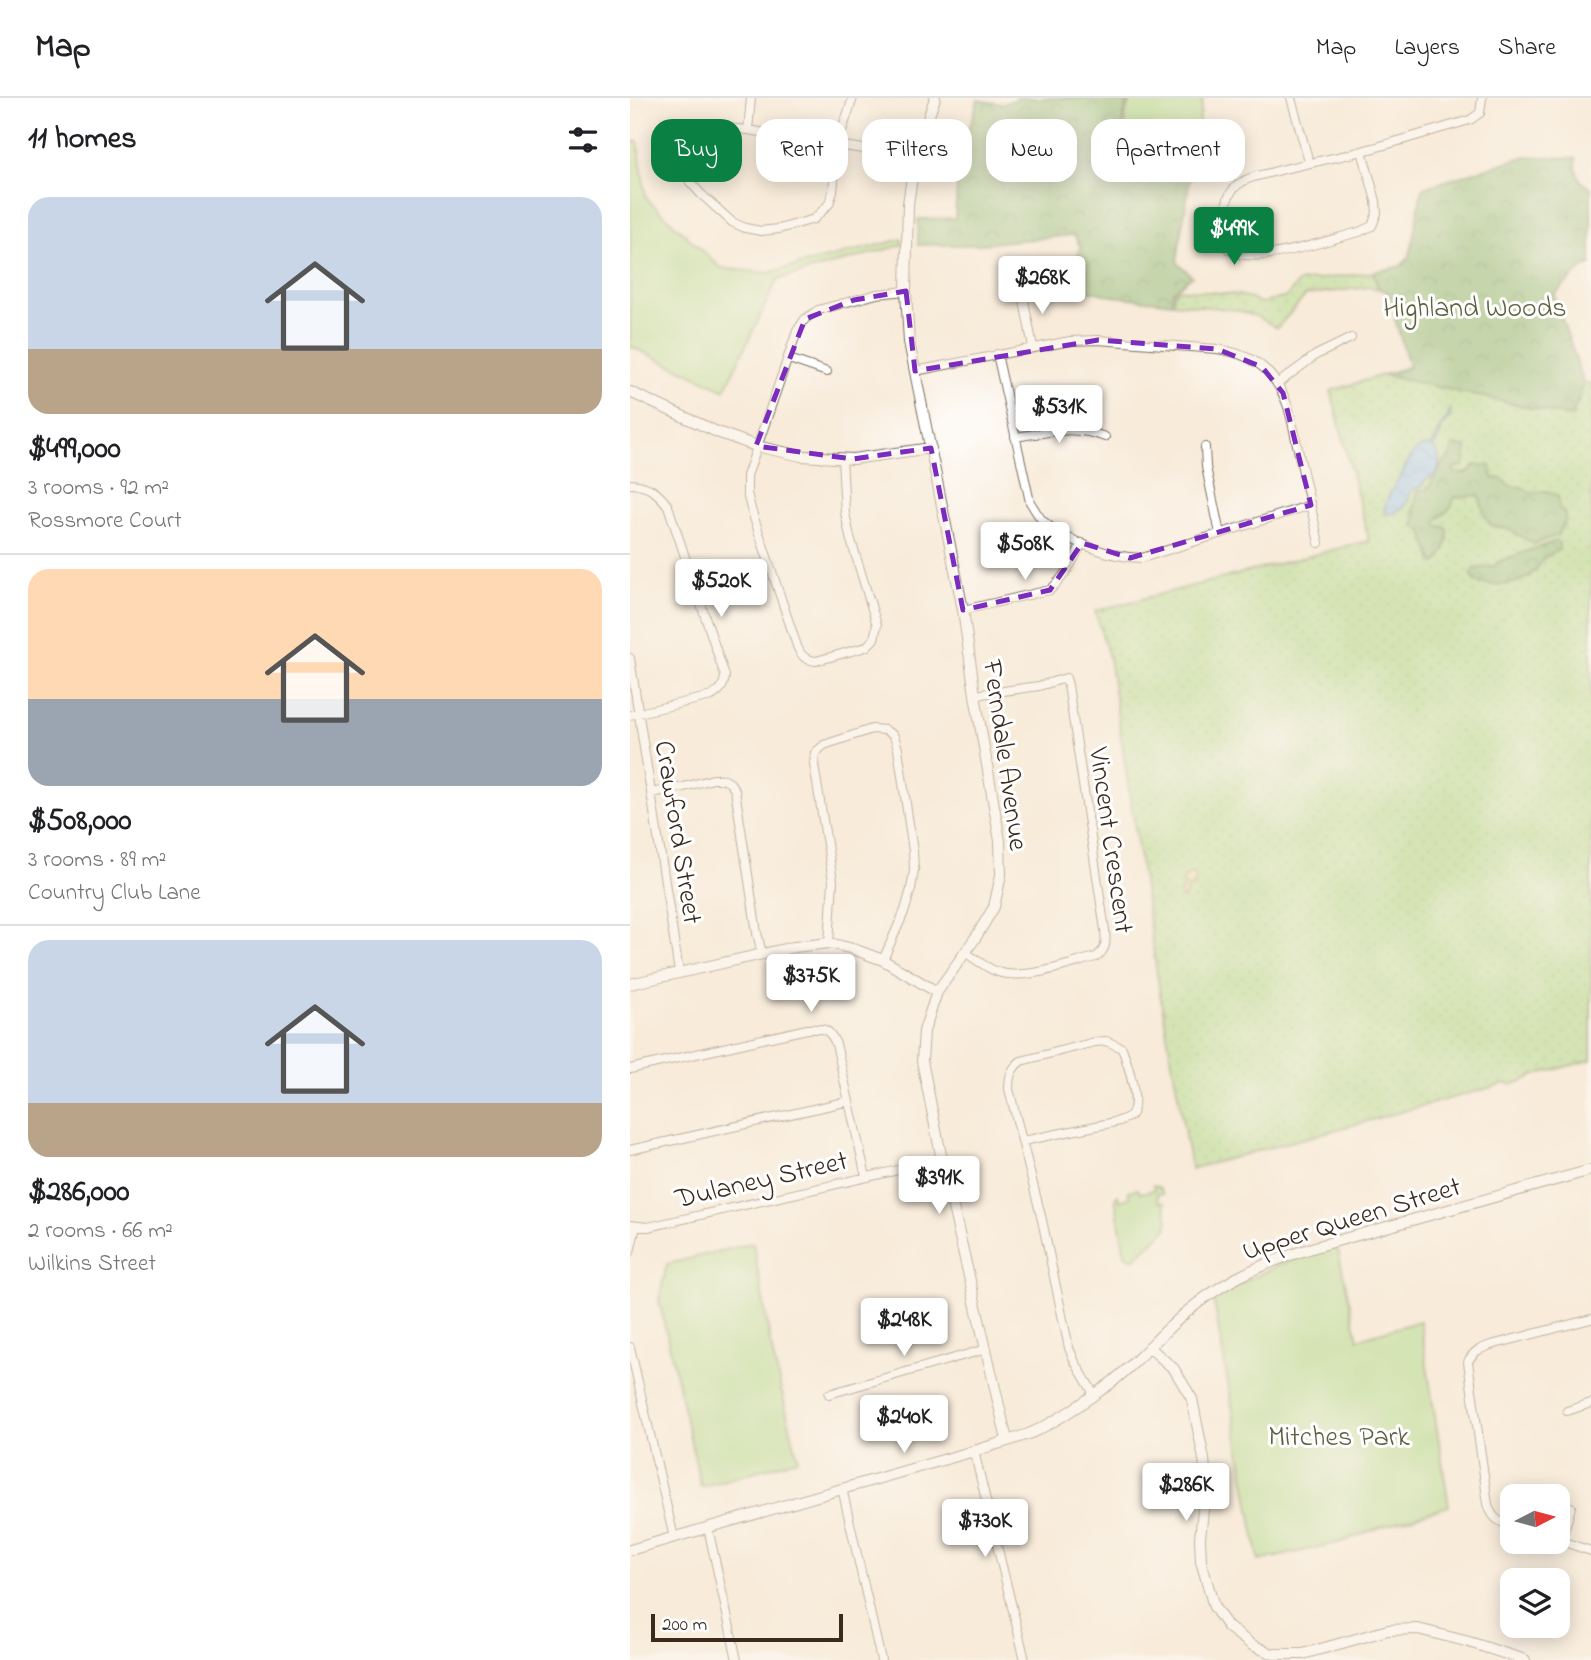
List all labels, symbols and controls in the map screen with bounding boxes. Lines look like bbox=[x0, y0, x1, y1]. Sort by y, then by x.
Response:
text: Map bbox=[35, 24, 91, 72]
text: Map bbox=[1316, 31, 1356, 66]
text: Layers bbox=[1394, 31, 1460, 66]
text: Share bbox=[1498, 31, 1556, 66]
text: 11 homes bbox=[28, 118, 136, 162]
chip: Buy bbox=[651, 119, 742, 182]
chip: Rent bbox=[756, 119, 848, 182]
chip: Filters bbox=[862, 119, 972, 182]
chip: New bbox=[986, 119, 1077, 182]
chip: Apartment bbox=[1091, 119, 1245, 182]
icon: filters bbox=[564, 121, 602, 159]
pin: $499K bbox=[1185, 208, 1283, 267]
text: $499K bbox=[1210, 213, 1258, 246]
icon: home bbox=[252, 243, 378, 369]
pin: $268K bbox=[993, 256, 1091, 316]
text: $268K bbox=[1014, 262, 1070, 295]
park label: Highland Woods bbox=[1383, 289, 1567, 330]
pin: $531K bbox=[1010, 386, 1108, 445]
text: $531K bbox=[1031, 391, 1087, 424]
text: $499,000 bbox=[28, 428, 121, 472]
text: 3 rooms · 92 m² bbox=[28, 472, 169, 505]
text: Rossmore Court bbox=[28, 505, 182, 538]
pin: $508K bbox=[976, 522, 1074, 582]
text: $508K bbox=[997, 528, 1053, 561]
pin: $520K bbox=[672, 560, 770, 619]
text: $520K bbox=[691, 565, 751, 598]
icon: home bbox=[252, 615, 378, 741]
street label: Ferndale Avenue bbox=[970, 657, 1037, 854]
street label: Crawford Street bbox=[642, 738, 711, 927]
street label: Vincent Crescent bbox=[1076, 744, 1143, 936]
text: $508,000 bbox=[28, 800, 132, 844]
text: 3 rooms · 89 m² bbox=[28, 844, 166, 877]
text: Country Club Lane bbox=[28, 877, 200, 910]
pin: $375K bbox=[762, 954, 860, 1014]
text: $375K bbox=[782, 960, 840, 993]
icon: home bbox=[252, 986, 378, 1112]
street label: Dulaney Street bbox=[671, 1142, 852, 1221]
pin: $391K bbox=[890, 1156, 988, 1216]
text: $391K bbox=[915, 1162, 963, 1195]
street label: Upper Queen Street bbox=[1238, 1168, 1466, 1273]
text: $286,000 bbox=[28, 1171, 130, 1215]
text: 2 rooms · 66 m² bbox=[28, 1215, 173, 1248]
text: Wilkins Street bbox=[28, 1248, 156, 1281]
pin: $248K bbox=[855, 1298, 953, 1358]
text: $248K bbox=[877, 1304, 931, 1337]
pin: $240K bbox=[855, 1396, 953, 1455]
text: $240K bbox=[876, 1401, 932, 1434]
park label: Mitches Park bbox=[1268, 1418, 1411, 1459]
pin: $286K bbox=[1137, 1464, 1235, 1523]
text: $286K bbox=[1158, 1469, 1214, 1502]
north arrow bbox=[1500, 1484, 1570, 1554]
map controls bbox=[1500, 1484, 1570, 1638]
pin: $730K bbox=[936, 1500, 1034, 1559]
text: $730K bbox=[958, 1505, 1012, 1538]
button: layers bbox=[1500, 1568, 1570, 1638]
scale bar bbox=[651, 1611, 844, 1643]
text: 200 m bbox=[662, 1612, 707, 1639]

